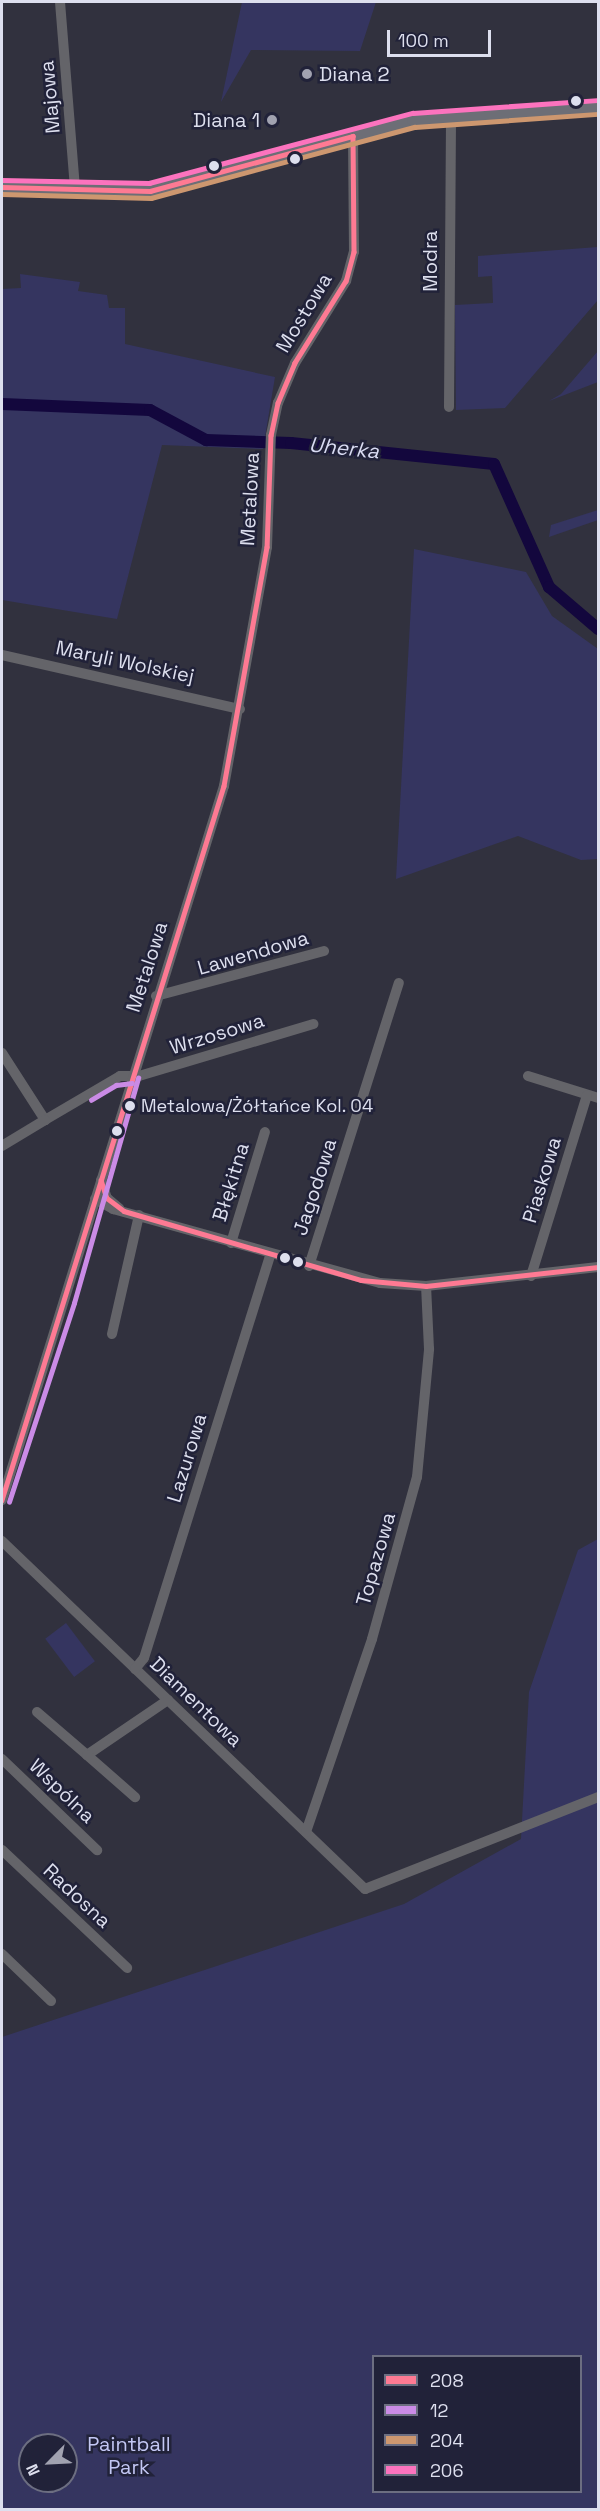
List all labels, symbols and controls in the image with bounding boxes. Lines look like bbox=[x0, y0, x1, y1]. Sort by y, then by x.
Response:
scale bar bbox=[390, 18, 494, 56]
text: 100 m bbox=[398, 29, 449, 52]
street label: Majowa bbox=[35, 59, 65, 135]
place label: Diana 2 bbox=[319, 62, 390, 86]
marker: Diana 2 bbox=[300, 67, 314, 81]
unlabelled marker bbox=[570, 95, 582, 107]
place label: Diana 1 bbox=[193, 108, 260, 132]
marker: Diana 1 bbox=[265, 113, 279, 127]
unlabelled marker bbox=[289, 153, 301, 165]
unlabelled marker bbox=[208, 160, 220, 172]
street label: Modra bbox=[418, 230, 442, 292]
street label: Mostowa bbox=[271, 269, 337, 357]
water label: Uherka bbox=[308, 432, 380, 464]
street label: Metalowa bbox=[236, 452, 264, 546]
street label: Maryli Wolskiej bbox=[54, 636, 196, 688]
street label: Metalowa bbox=[121, 919, 173, 1015]
street label: Lawendowa bbox=[195, 926, 311, 980]
street label: Wrzosowa bbox=[167, 1008, 267, 1060]
place label: Metalowa/Żółtańce Kol. 04 bbox=[141, 1095, 374, 1117]
marker: Metalowa/Żółtańce Kol. 04 bbox=[124, 1100, 136, 1112]
unlabelled marker bbox=[111, 1125, 123, 1137]
street label: Piaskowa bbox=[518, 1134, 566, 1226]
street label: Jagodowa bbox=[288, 1136, 342, 1238]
street label: Błękitna bbox=[208, 1140, 254, 1224]
unlabelled marker bbox=[279, 1252, 291, 1264]
unlabelled marker bbox=[292, 1256, 304, 1268]
street label: Lazurowa bbox=[162, 1411, 212, 1505]
street label: Topazowa bbox=[351, 1510, 401, 1608]
street label: Diamentowa bbox=[145, 1652, 247, 1752]
street label: Wspólna bbox=[24, 1754, 100, 1828]
street label: Radosna bbox=[38, 1859, 116, 1933]
legend bbox=[372, 2355, 582, 2493]
text: 208 bbox=[430, 2369, 464, 2392]
text: 12 bbox=[430, 2399, 448, 2422]
text: 204 bbox=[430, 2429, 464, 2452]
north arrow bbox=[18, 2433, 78, 2493]
park label: Paintball Park bbox=[87, 2433, 171, 2480]
text: 206 bbox=[430, 2459, 463, 2482]
text: N bbox=[21, 2461, 45, 2479]

